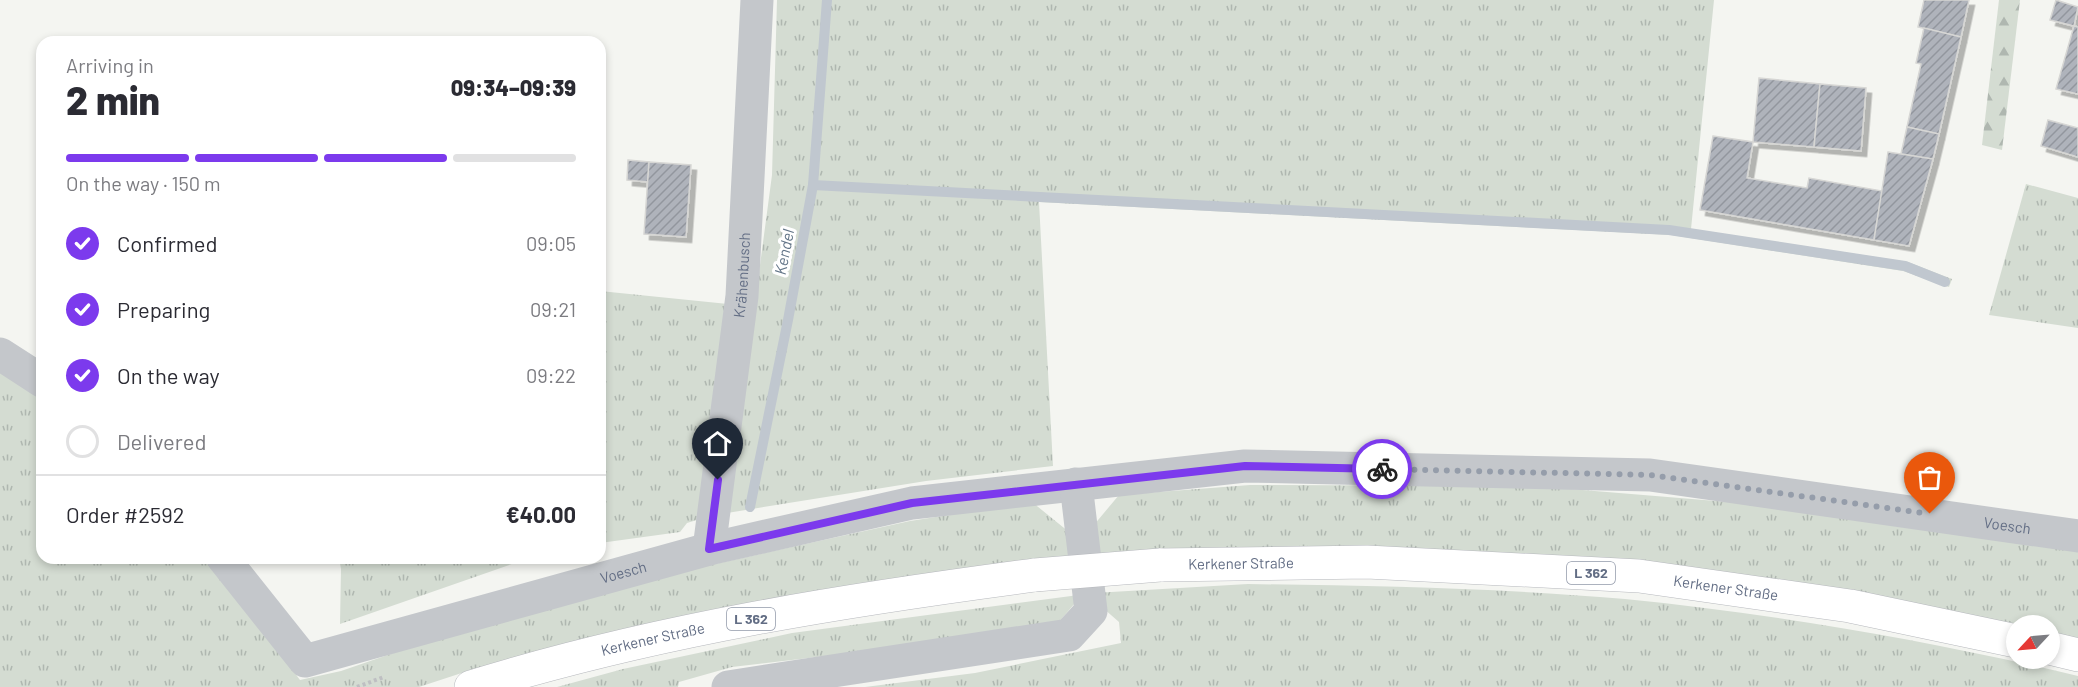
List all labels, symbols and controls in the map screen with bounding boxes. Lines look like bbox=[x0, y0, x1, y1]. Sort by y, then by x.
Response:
text: Arriving in bbox=[66, 53, 154, 77]
text: 09:34–09:39 bbox=[451, 74, 576, 100]
text: 2 min bbox=[66, 76, 160, 123]
text: On the way · 150 m bbox=[66, 171, 221, 195]
icon: check bbox=[66, 227, 99, 260]
water label: Kendel bbox=[770, 227, 797, 276]
text: Confirmed bbox=[117, 230, 217, 256]
text: 09:05 bbox=[526, 231, 576, 255]
street label: Krähenbusch bbox=[729, 232, 753, 319]
icon: check bbox=[66, 293, 99, 326]
text: Preparing bbox=[117, 296, 210, 322]
text: 09:21 bbox=[530, 297, 576, 321]
icon: check bbox=[66, 359, 99, 392]
text: On the way bbox=[117, 362, 220, 388]
text: 09:22 bbox=[526, 363, 576, 387]
pin bbox=[692, 418, 743, 480]
icon: home bbox=[701, 427, 734, 460]
text: Delivered bbox=[117, 428, 206, 454]
courier bbox=[1352, 439, 1412, 499]
pin bbox=[1904, 452, 1955, 514]
icon: bike bbox=[1366, 453, 1399, 486]
icon: bag bbox=[1913, 461, 1946, 494]
text: Order #2592 bbox=[66, 501, 185, 527]
text: €40.00 bbox=[506, 501, 576, 527]
street label: Voesch bbox=[1983, 513, 2032, 537]
street label: Kerkener Straße bbox=[1188, 553, 1294, 573]
street label: Voesch bbox=[598, 557, 648, 587]
road number: L 362 bbox=[1567, 562, 1615, 584]
street label: Kerkener Straße bbox=[1672, 571, 1780, 604]
road number: L 362 bbox=[727, 608, 775, 630]
north arrow bbox=[2006, 615, 2060, 669]
map controls bbox=[2006, 615, 2060, 669]
street label: Kerkener Straße bbox=[599, 618, 706, 659]

